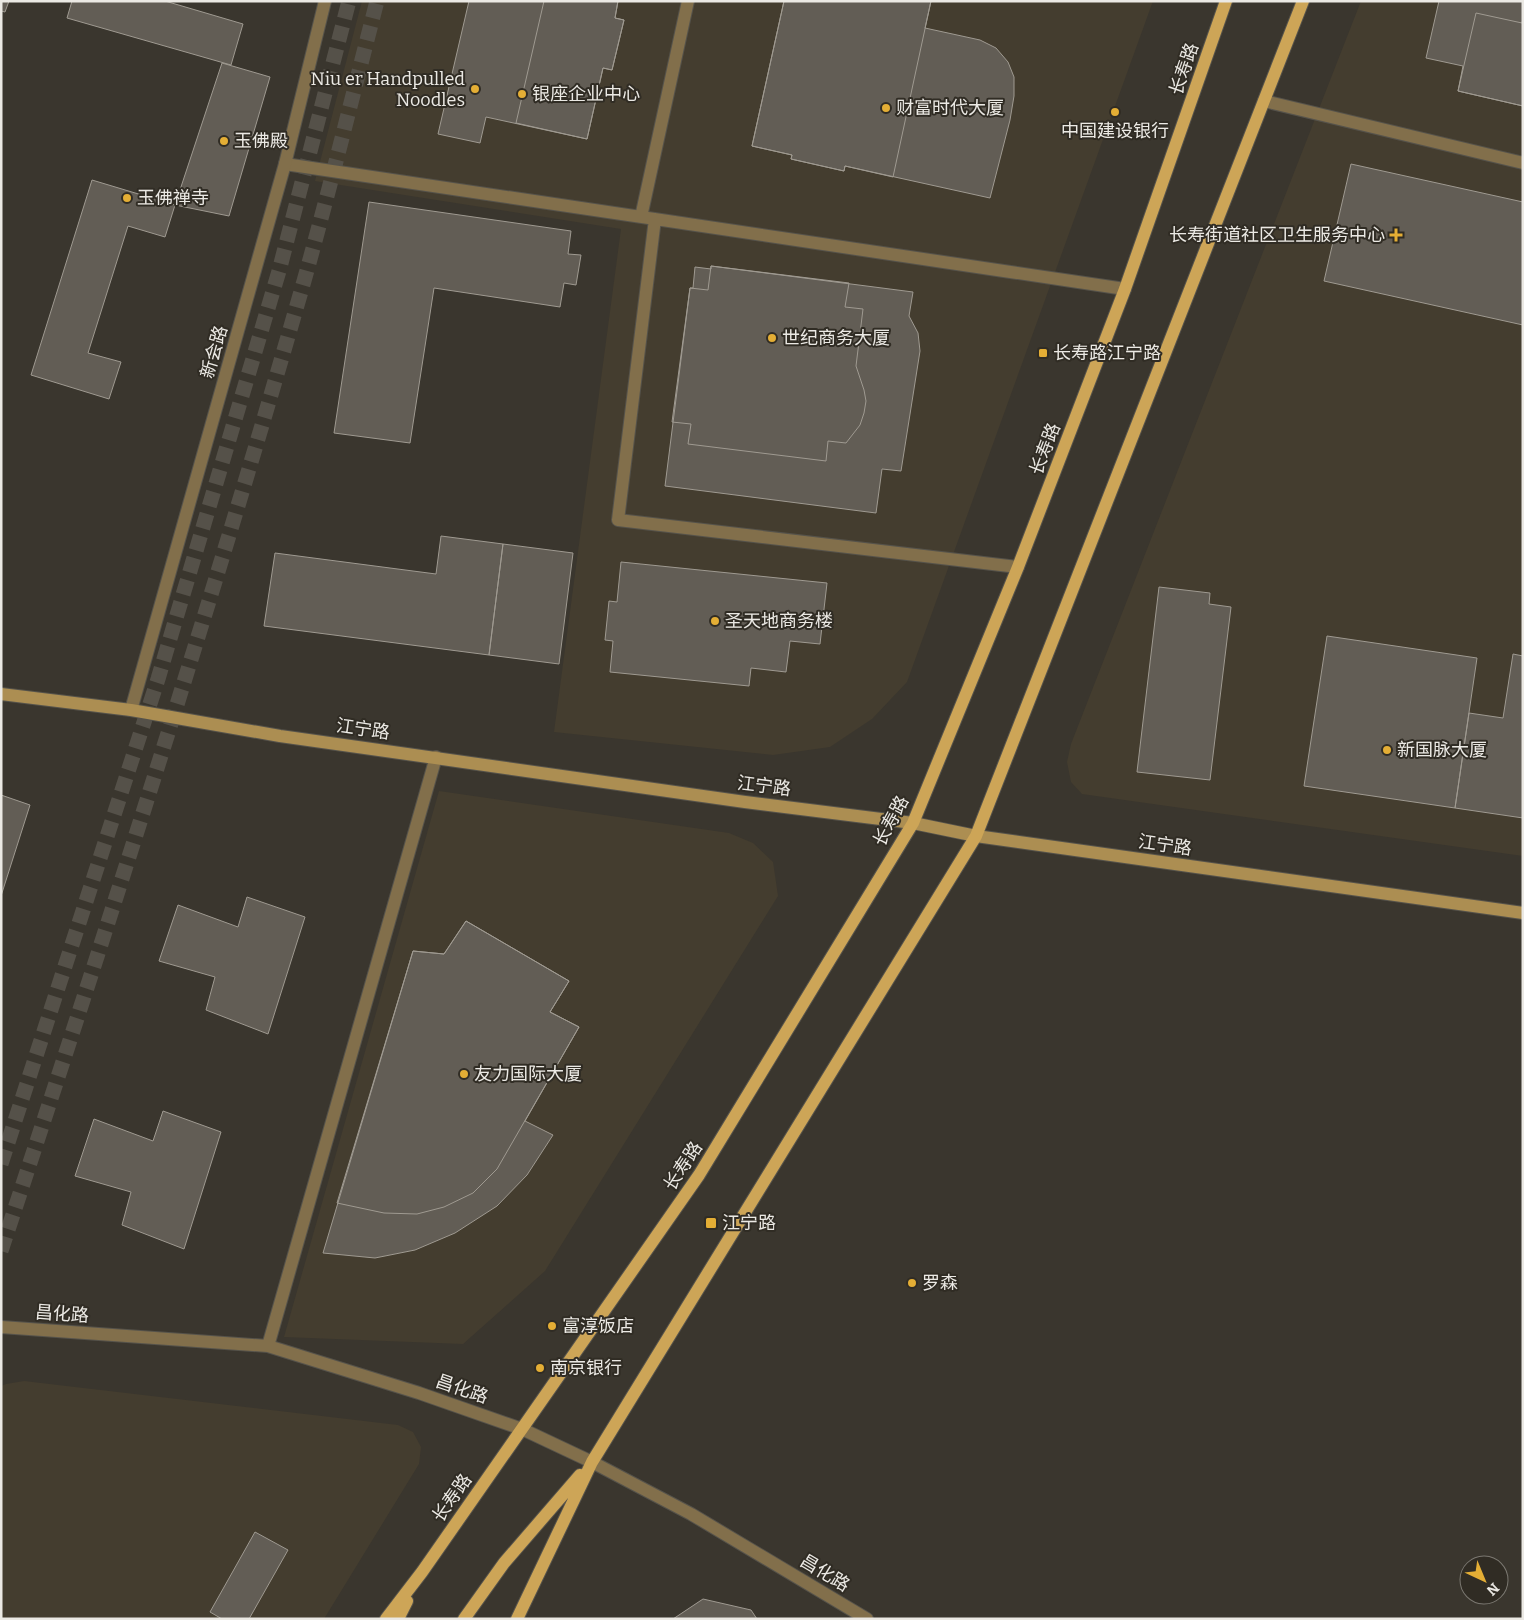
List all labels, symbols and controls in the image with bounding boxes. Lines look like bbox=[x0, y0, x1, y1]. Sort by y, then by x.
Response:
street label: 长寿路 bbox=[1165, 40, 1203, 98]
place label: Niu er Handpulled Noodles bbox=[311, 68, 465, 111]
marker: Niu er Handpulled Noodles bbox=[469, 83, 481, 95]
place label: 银座企业中心 bbox=[532, 83, 640, 105]
marker: 银座企业中心 bbox=[516, 88, 528, 100]
place label: 财富时代大厦 bbox=[896, 97, 1004, 119]
marker: 财富时代大厦 bbox=[880, 102, 892, 114]
marker: 中国建设银行 bbox=[1109, 106, 1121, 118]
place label: 中国建设银行 bbox=[1061, 120, 1169, 142]
place label: 玉佛殿 bbox=[234, 130, 288, 152]
marker: 玉佛殿 bbox=[218, 135, 230, 147]
place label: 玉佛禅寺 bbox=[137, 187, 209, 209]
marker: 玉佛禅寺 bbox=[121, 192, 133, 204]
place label: 长寿街道社区卫生服务中心 bbox=[1169, 224, 1385, 246]
marker: 长寿街道社区卫生服务中心 bbox=[1389, 228, 1403, 242]
street label: 新会路 bbox=[196, 323, 232, 381]
place label: 世纪商务大厦 bbox=[782, 327, 890, 349]
marker: 世纪商务大厦 bbox=[766, 332, 778, 344]
place label: 长寿路江宁路 bbox=[1053, 342, 1161, 364]
marker: 长寿路江宁路 bbox=[1037, 347, 1049, 359]
street label: 长寿路 bbox=[1025, 420, 1065, 478]
place label: 圣天地商务楼 bbox=[725, 610, 833, 632]
marker: 圣天地商务楼 bbox=[709, 615, 721, 627]
street label: 江宁路 bbox=[335, 714, 391, 744]
place label: 新国脉大厦 bbox=[1397, 739, 1487, 761]
marker: 新国脉大厦 bbox=[1381, 744, 1393, 756]
street label: 江宁路 bbox=[736, 772, 792, 800]
street label: 长寿路 bbox=[869, 792, 913, 850]
street label: 江宁路 bbox=[1137, 830, 1193, 860]
place label: 友力国际大厦 bbox=[474, 1063, 582, 1085]
marker: 友力国际大厦 bbox=[458, 1068, 470, 1080]
street label: 长寿路 bbox=[659, 1137, 707, 1195]
place label: 江宁路 bbox=[722, 1212, 776, 1234]
marker: 江宁路 bbox=[704, 1216, 718, 1230]
place label: 罗森 bbox=[922, 1272, 958, 1294]
marker: 罗森 bbox=[906, 1277, 918, 1289]
street label: 昌化路 bbox=[34, 1301, 90, 1327]
place label: 富淳饭店 bbox=[562, 1315, 634, 1337]
marker: 富淳饭店 bbox=[546, 1320, 558, 1332]
place label: 南京银行 bbox=[550, 1357, 622, 1379]
marker: 南京银行 bbox=[534, 1362, 546, 1374]
street label: 昌化路 bbox=[433, 1370, 491, 1408]
street label: 长寿路 bbox=[428, 1470, 476, 1526]
street label: 昌化路 bbox=[796, 1550, 854, 1596]
north arrow bbox=[1459, 1555, 1509, 1605]
text: N bbox=[1483, 1579, 1502, 1599]

